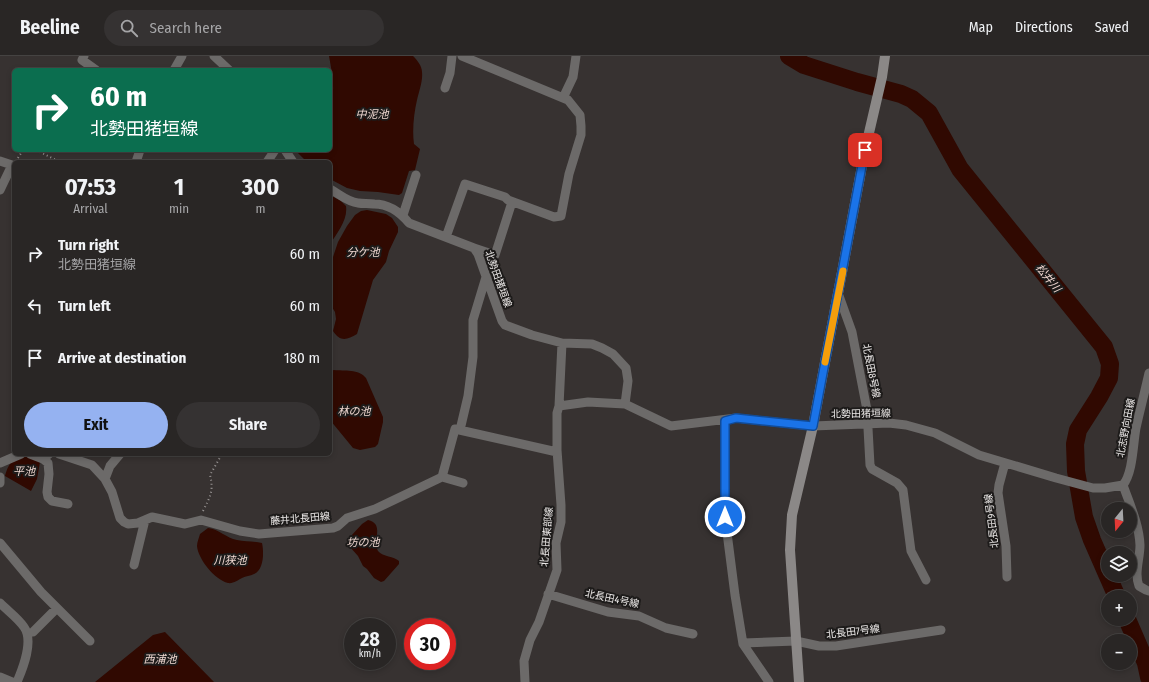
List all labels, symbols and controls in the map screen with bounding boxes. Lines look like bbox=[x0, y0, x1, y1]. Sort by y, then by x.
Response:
search box bbox=[104, 10, 384, 46]
text: Beeline bbox=[20, 16, 80, 39]
icon: search bbox=[118, 17, 140, 39]
text: Search here bbox=[150, 19, 222, 37]
text: Map bbox=[969, 19, 993, 36]
text: Directions bbox=[1015, 19, 1073, 36]
text: Saved bbox=[1095, 19, 1129, 36]
text: 60 m bbox=[90, 80, 147, 113]
icon: right bbox=[24, 84, 76, 136]
water label: 中泥池 bbox=[356, 108, 389, 121]
text: 北勢田猪垣線 bbox=[90, 118, 198, 140]
pin bbox=[848, 133, 882, 167]
icon: arrive bbox=[854, 139, 876, 161]
text: 07:53 bbox=[65, 173, 116, 201]
text: 1 bbox=[174, 173, 184, 201]
text: 300 bbox=[242, 173, 279, 201]
text: Arrival bbox=[73, 201, 108, 216]
text: min bbox=[169, 201, 189, 216]
text: m bbox=[255, 201, 265, 216]
text: Turn right bbox=[58, 236, 119, 254]
icon: right bbox=[24, 243, 46, 265]
text: 60 m bbox=[290, 245, 320, 263]
water label: 分ケ池 bbox=[347, 246, 380, 259]
street label: 北勢田猪垣線 bbox=[482, 249, 514, 309]
text: 北勢田猪垣線 bbox=[58, 257, 136, 272]
water label: 松井川 bbox=[1033, 261, 1064, 296]
icon: left bbox=[24, 295, 46, 317]
text: Turn left bbox=[58, 297, 111, 315]
text: 60 m bbox=[290, 297, 320, 315]
street label: 北長田8号線 bbox=[860, 343, 882, 399]
icon: arrive bbox=[24, 347, 46, 369]
text: Arrive at destination bbox=[58, 349, 186, 367]
text: 180 m bbox=[284, 349, 320, 367]
street label: 北志野向田線 bbox=[1114, 397, 1138, 459]
button: Exit bbox=[24, 402, 168, 448]
button: Share bbox=[176, 402, 320, 448]
water label: 林の池 bbox=[338, 405, 371, 418]
street label: 北勢田猪垣線 bbox=[831, 407, 891, 421]
water label: 平池 bbox=[13, 465, 36, 478]
street label: 北長田9号線 bbox=[983, 493, 1001, 549]
position arrow bbox=[704, 496, 746, 538]
north arrow bbox=[1101, 502, 1137, 538]
map controls bbox=[1101, 502, 1137, 670]
street label: 北長田東部線 bbox=[538, 507, 556, 567]
street label: 藤井北長田線 bbox=[270, 510, 330, 528]
water label: 坊の池 bbox=[347, 536, 380, 549]
button: layers bbox=[1101, 546, 1137, 582]
water label: 川狭池 bbox=[214, 554, 247, 567]
street label: 北長田4号線 bbox=[584, 587, 640, 611]
button: + bbox=[1101, 590, 1137, 626]
speed limit sign: 30 bbox=[404, 618, 456, 670]
street label: 北長田7号線 bbox=[825, 623, 881, 641]
text: 28 bbox=[360, 627, 380, 651]
button: − bbox=[1101, 634, 1137, 670]
text: km/h bbox=[359, 648, 381, 660]
water label: 西浦池 bbox=[144, 653, 177, 666]

